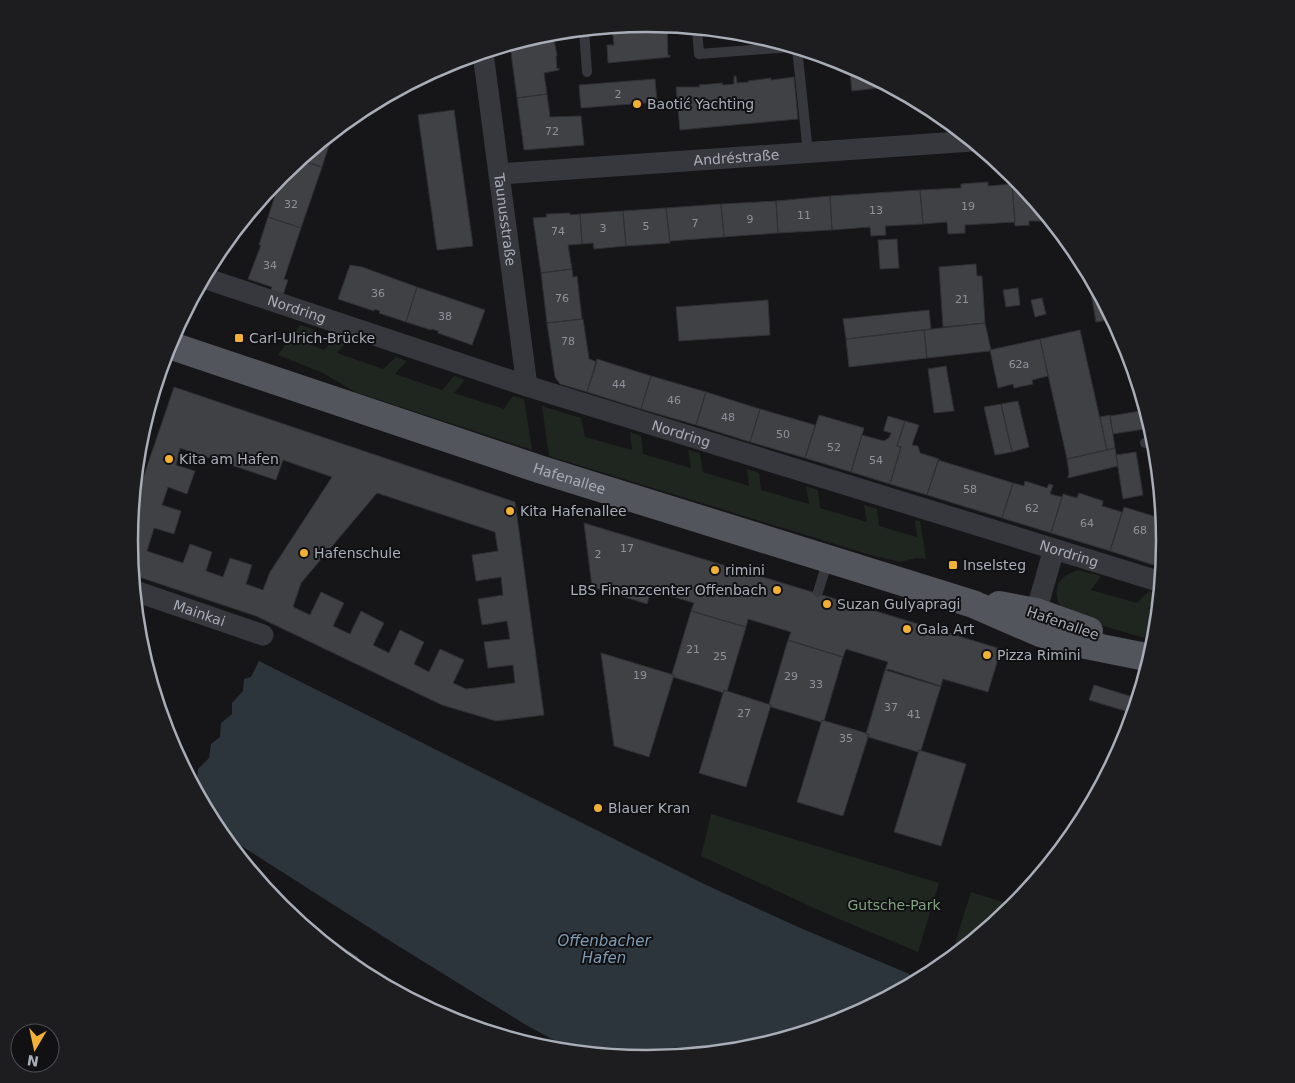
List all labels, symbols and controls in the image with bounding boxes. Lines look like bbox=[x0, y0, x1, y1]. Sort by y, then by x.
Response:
house number: 2 bbox=[615, 88, 622, 101]
place label: Baotić Yachting bbox=[647, 96, 754, 112]
marker: Baotić Yachting bbox=[631, 98, 643, 110]
house number: 72 bbox=[545, 125, 559, 138]
street label: Andréstraße bbox=[693, 146, 780, 168]
street label: Taunusstraße bbox=[491, 171, 519, 267]
house number: 32 bbox=[284, 198, 298, 211]
house number: 19 bbox=[961, 200, 975, 213]
house number: 13 bbox=[869, 204, 883, 217]
house number: 11 bbox=[797, 209, 811, 222]
house number: 9 bbox=[747, 213, 754, 226]
house number: 7 bbox=[692, 217, 699, 230]
house number: 5 bbox=[643, 220, 650, 233]
house number: 3 bbox=[600, 222, 607, 235]
house number: 74 bbox=[551, 225, 565, 238]
house number: 34 bbox=[263, 259, 277, 272]
house number: 36 bbox=[371, 287, 385, 300]
street label: Nordring bbox=[266, 292, 328, 326]
house number: 76 bbox=[555, 292, 569, 305]
house number: 21 bbox=[955, 293, 969, 306]
house number: 38 bbox=[438, 310, 452, 323]
place label: Carl-Ulrich-Brücke bbox=[249, 330, 375, 346]
marker: Carl-Ulrich-Brücke bbox=[233, 332, 245, 344]
house number: 78 bbox=[561, 335, 575, 348]
house number: 62a bbox=[1009, 358, 1029, 371]
house number: 44 bbox=[612, 378, 626, 391]
house number: 46 bbox=[667, 394, 681, 407]
house number: 48 bbox=[721, 411, 735, 424]
street label: Nordring bbox=[650, 417, 713, 450]
house number: 50 bbox=[776, 428, 790, 441]
house number: 52 bbox=[827, 441, 841, 454]
place label: Kita am Hafen bbox=[179, 451, 279, 467]
marker: Kita am Hafen bbox=[163, 453, 175, 465]
house number: 54 bbox=[869, 454, 883, 467]
street label: Hafenallee bbox=[531, 460, 608, 497]
house number: 58 bbox=[963, 483, 977, 496]
house number: 62 bbox=[1025, 502, 1039, 515]
place label: Kita Hafenallee bbox=[520, 503, 627, 519]
marker: Kita Hafenallee bbox=[504, 505, 516, 517]
house number: 64 bbox=[1080, 517, 1094, 530]
house number: 68 bbox=[1133, 524, 1147, 537]
street label: Nordring bbox=[1038, 537, 1101, 570]
house number: 17 bbox=[620, 542, 634, 555]
place label: Hafenschule bbox=[314, 545, 401, 561]
marker: Hafenschule bbox=[298, 547, 310, 559]
house number: 2 bbox=[595, 548, 602, 561]
place label: Inselsteg bbox=[963, 557, 1026, 573]
marker: Inselsteg bbox=[947, 559, 959, 571]
place label: rimini bbox=[725, 562, 765, 578]
marker: rimini bbox=[709, 564, 721, 576]
place label: LBS Finanzcenter Offenbach bbox=[570, 582, 767, 598]
marker: LBS Finanzcenter Offenbach bbox=[771, 584, 783, 596]
place label: Suzan Gulyapragi bbox=[837, 596, 960, 612]
street label: Mainkai bbox=[171, 597, 227, 629]
marker: Suzan Gulyapragi bbox=[821, 598, 833, 610]
street label: Hafenallee bbox=[1025, 603, 1101, 643]
place label: Gala Art bbox=[917, 621, 975, 637]
marker: Gala Art bbox=[901, 623, 913, 635]
house number: 21 bbox=[686, 643, 700, 656]
place label: Pizza Rimini bbox=[997, 647, 1081, 663]
marker: Pizza Rimini bbox=[981, 649, 993, 661]
house number: 25 bbox=[713, 650, 727, 663]
house number: 19 bbox=[633, 669, 647, 682]
house number: 29 bbox=[784, 670, 798, 683]
house number: 33 bbox=[809, 678, 823, 691]
house number: 37 bbox=[884, 701, 898, 714]
house number: 27 bbox=[737, 707, 751, 720]
house number: 41 bbox=[907, 708, 921, 721]
house number: 35 bbox=[839, 732, 853, 745]
place label: Blauer Kran bbox=[608, 800, 690, 816]
marker: Blauer Kran bbox=[592, 802, 604, 814]
park label: Gutsche-Park bbox=[848, 897, 941, 913]
water label: Offenbacher Hafen bbox=[557, 932, 651, 967]
north arrow bbox=[10, 1023, 60, 1073]
text: N bbox=[26, 1052, 40, 1070]

